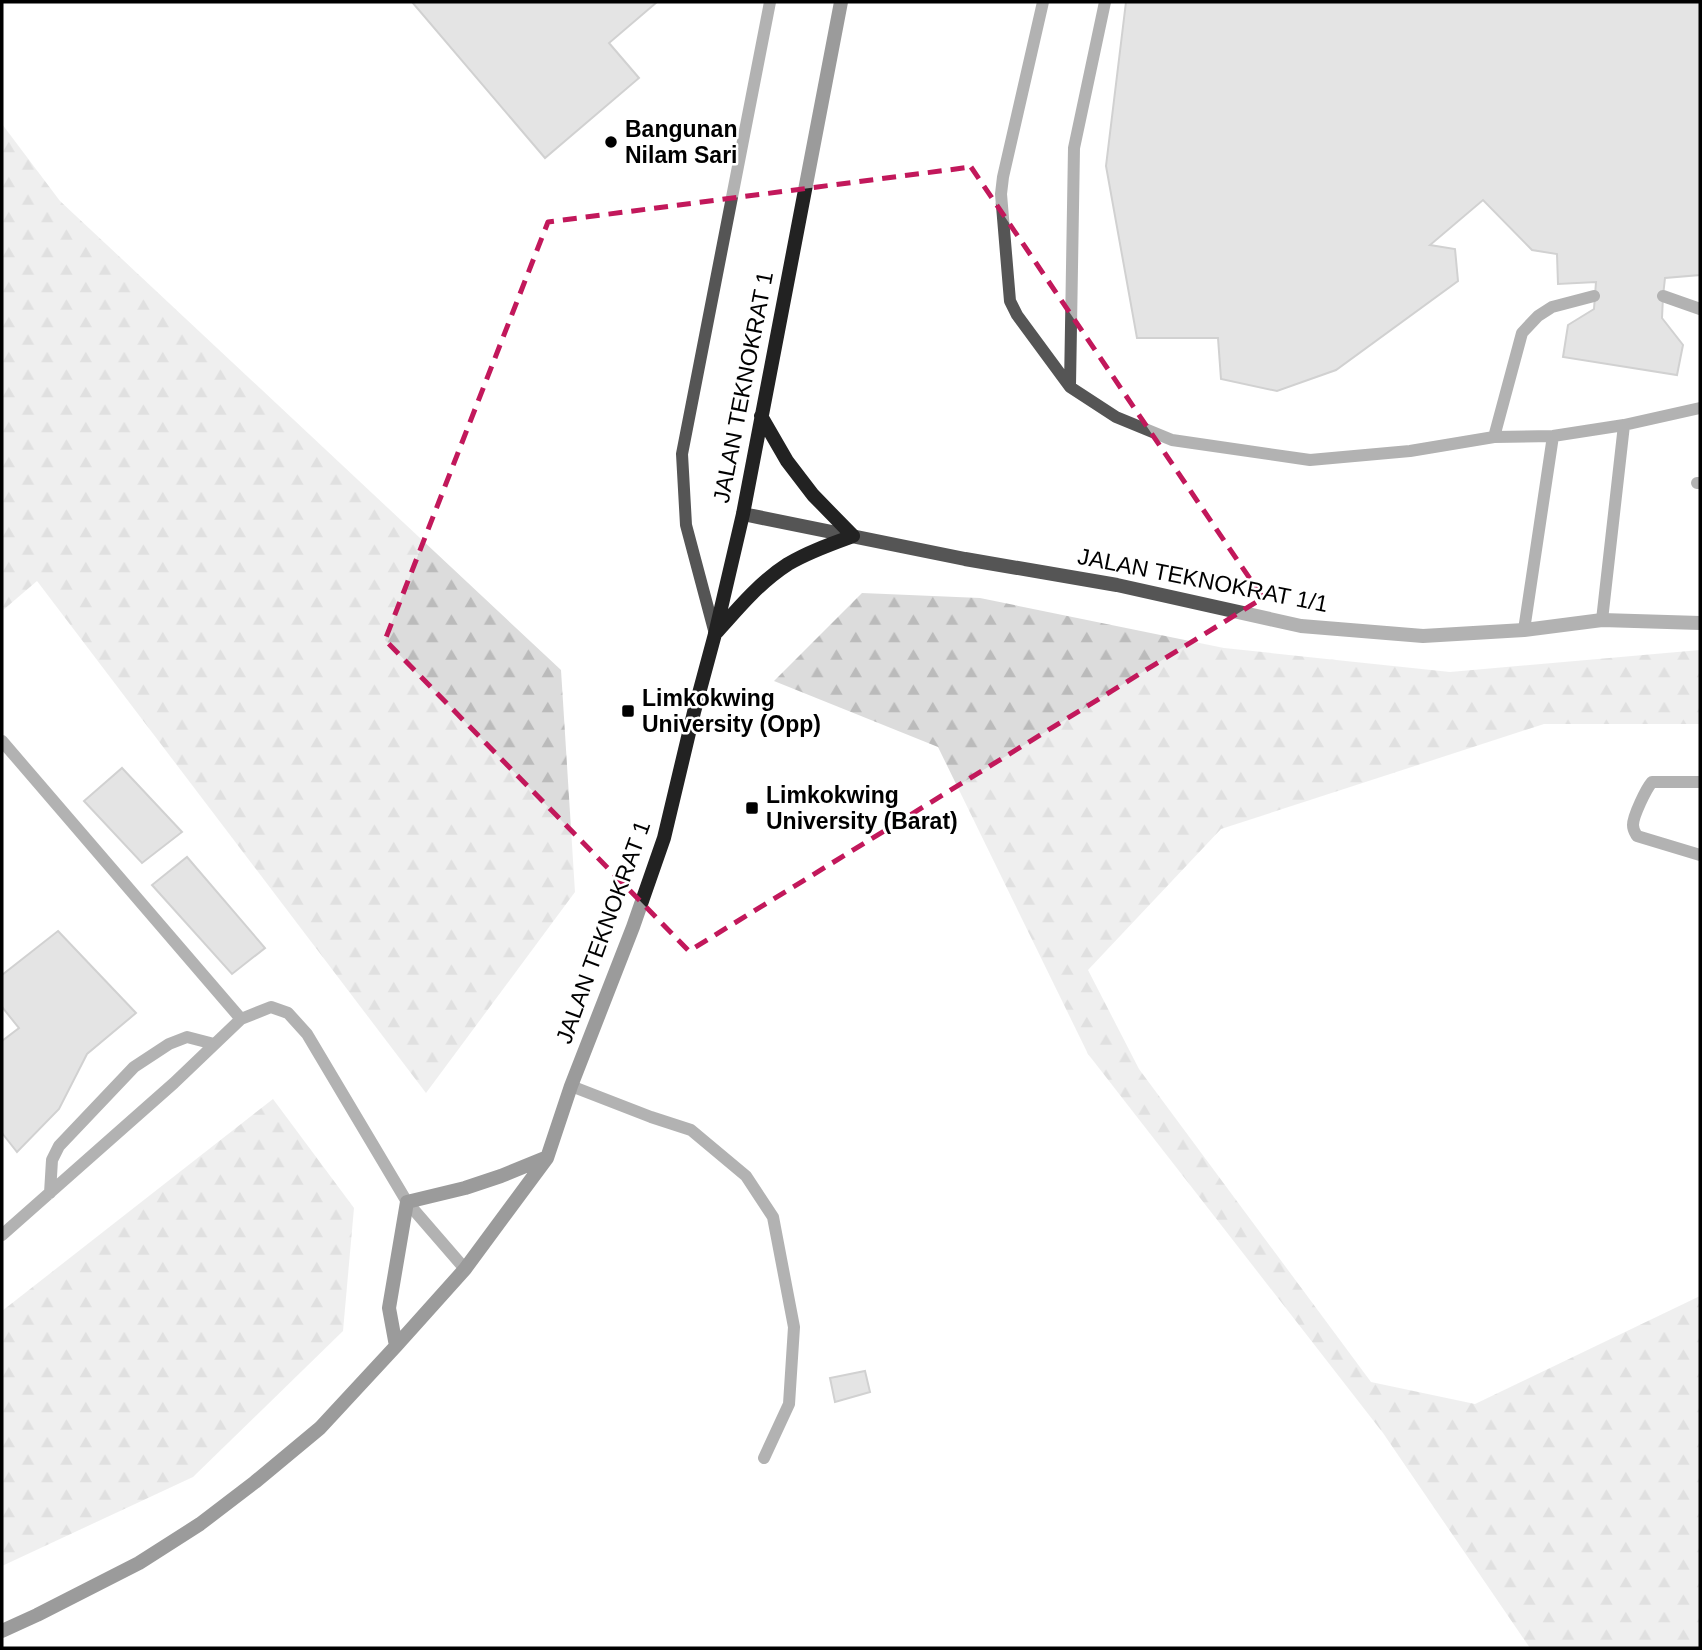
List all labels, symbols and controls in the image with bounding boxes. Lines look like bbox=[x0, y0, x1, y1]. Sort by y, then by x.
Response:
place label: Bangunan Nilam Sari bbox=[625, 116, 738, 168]
marker: Bangunan Nilam Sari bbox=[603, 134, 619, 150]
street label: JALAN TEKNOKRAT 1 bbox=[708, 269, 778, 505]
street label: JALAN TEKNOKRAT 1/1 bbox=[1076, 543, 1330, 617]
place label: Limkokwing University (Opp) bbox=[642, 685, 821, 737]
marker: Limkokwing University (Opp) bbox=[620, 703, 636, 719]
place label: Limkokwing University (Barat) bbox=[766, 782, 958, 834]
marker: Limkokwing University (Barat) bbox=[744, 800, 760, 816]
street label: JALAN TEKNOKRAT 1 bbox=[551, 817, 655, 1047]

